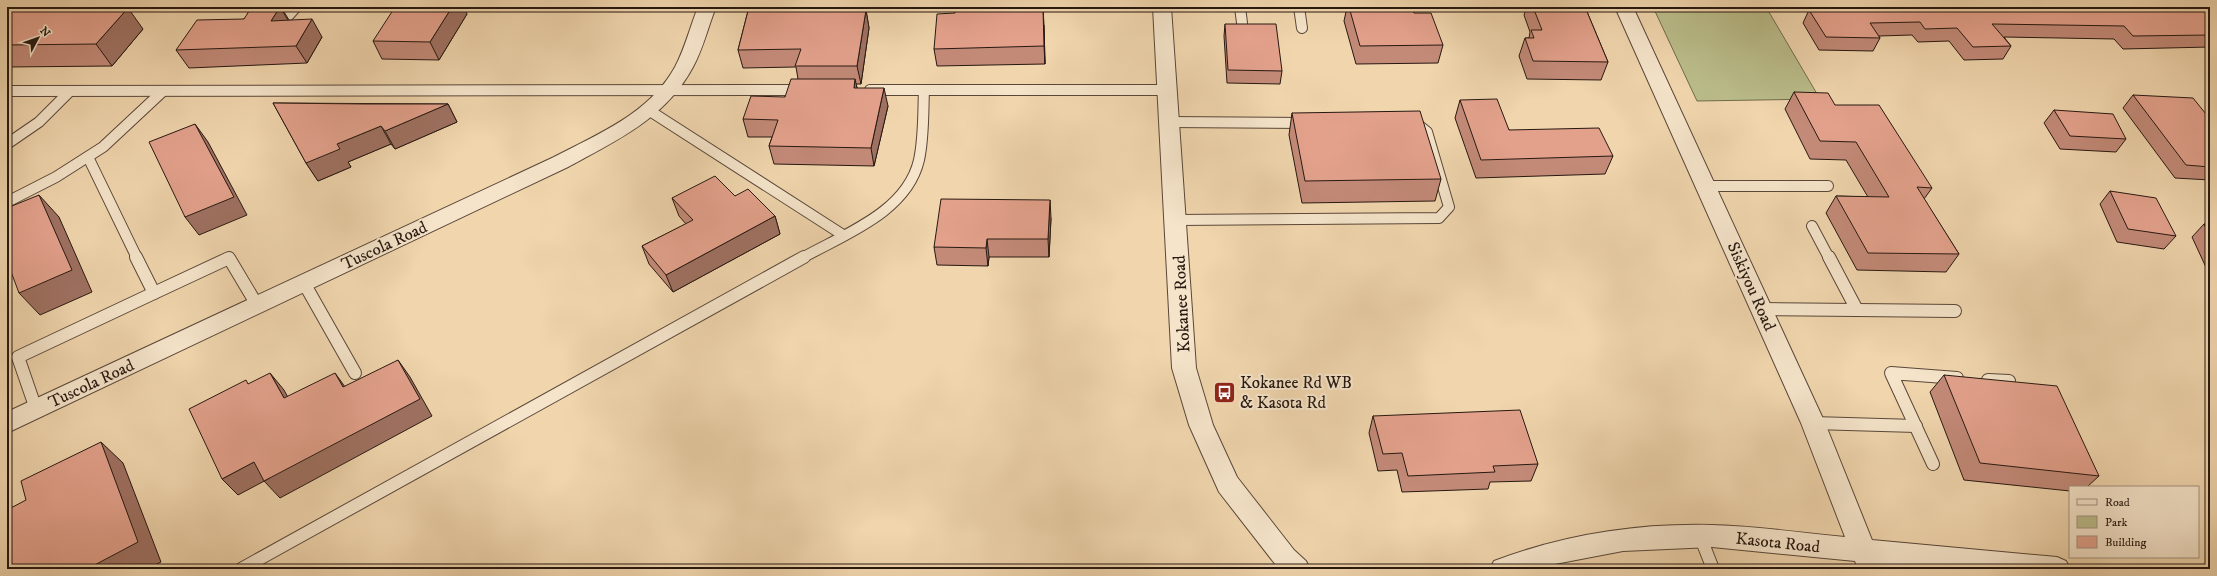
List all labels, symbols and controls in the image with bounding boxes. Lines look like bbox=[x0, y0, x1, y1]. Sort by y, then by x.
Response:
north arrow bbox=[18, 18, 58, 58]
text: N bbox=[37, 24, 53, 40]
street label: Tuscola Road bbox=[338, 216, 431, 275]
street label: Siskiyou Road bbox=[1722, 238, 1781, 335]
street label: Kokanee Road bbox=[1168, 254, 1196, 353]
street label: Tuscola Road bbox=[45, 354, 138, 413]
place label: Kokanee Rd WB & Kasota Rd bbox=[1240, 372, 1352, 414]
bus stop icon: Kokanee Rd WB & Kasota Rd bbox=[1212, 379, 1238, 405]
legend bbox=[2069, 486, 2199, 558]
text: Road bbox=[2105, 495, 2130, 510]
text: Park bbox=[2105, 515, 2127, 530]
street label: Kasota Road bbox=[1735, 528, 1822, 558]
text: Building bbox=[2105, 535, 2146, 550]

